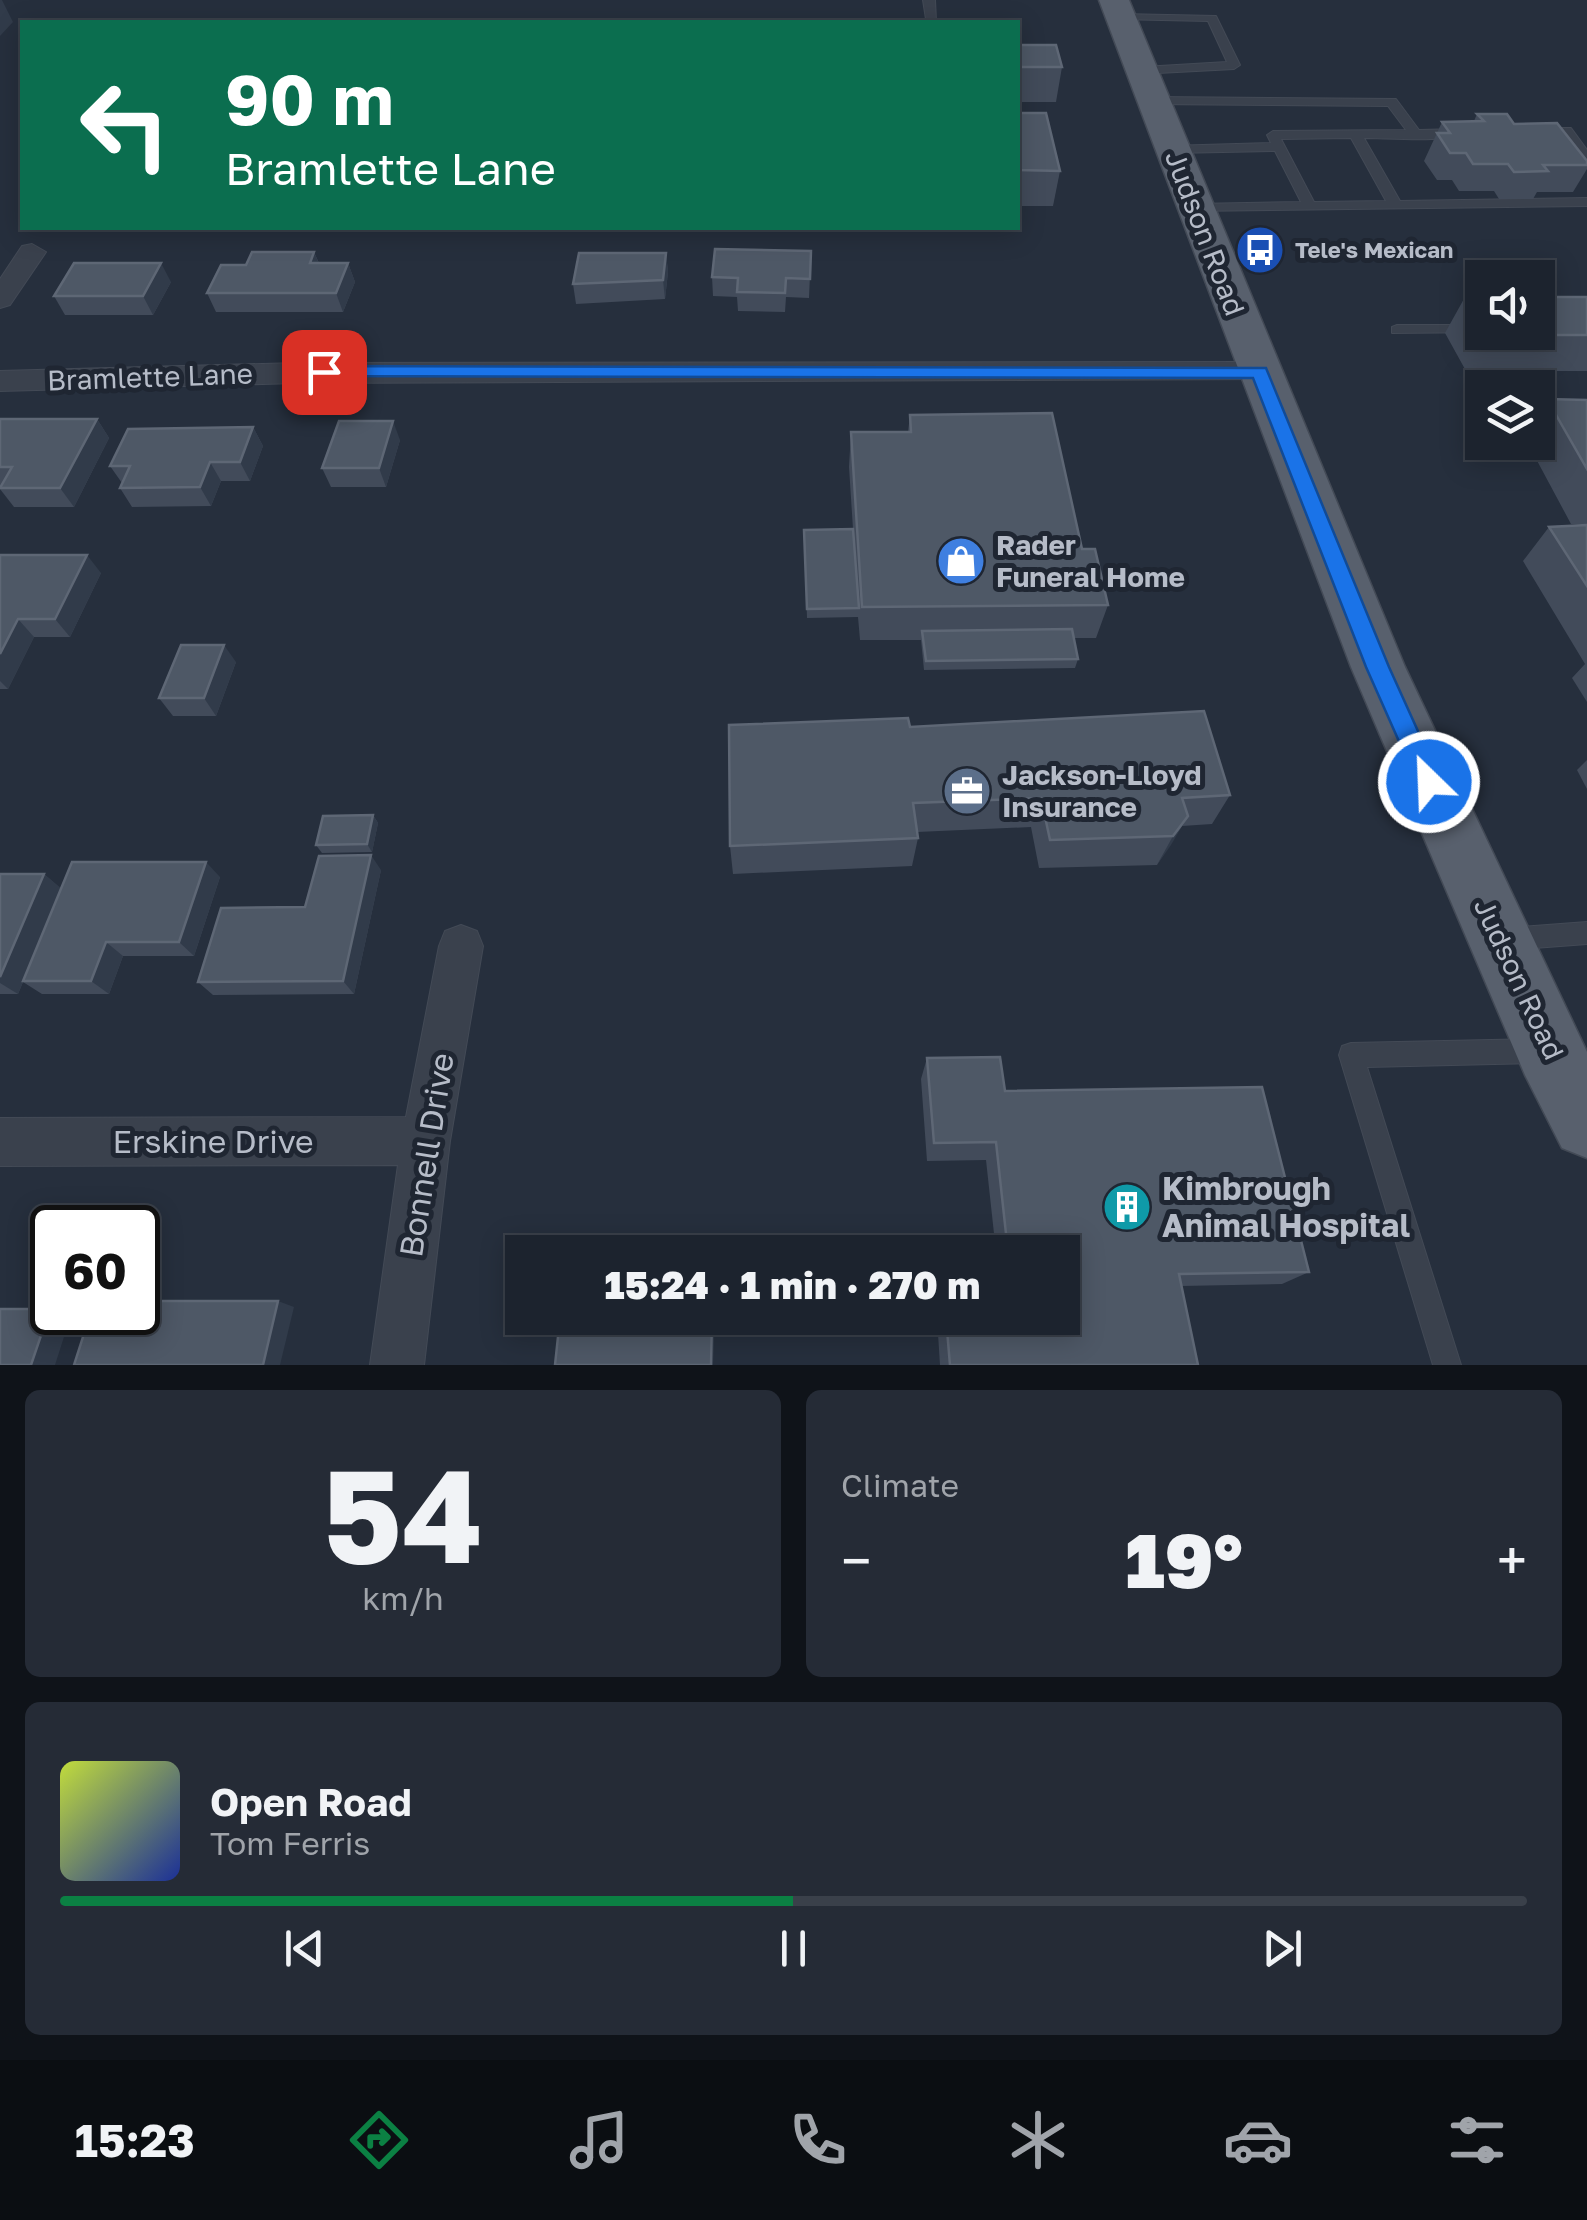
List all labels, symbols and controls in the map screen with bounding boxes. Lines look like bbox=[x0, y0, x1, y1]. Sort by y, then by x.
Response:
text: 90 m bbox=[225, 56, 394, 140]
icon: left bbox=[60, 60, 190, 190]
text: Bramlette Lane bbox=[225, 141, 556, 195]
street label: Judson Road bbox=[1159, 146, 1252, 320]
bus stop icon: Tele's Mexican bbox=[1234, 224, 1286, 276]
place label: Tele's Mexican bbox=[1295, 236, 1453, 263]
map controls bbox=[1465, 260, 1555, 460]
button: sound bbox=[1465, 260, 1555, 350]
pin bbox=[282, 330, 367, 415]
icon: arrive bbox=[297, 345, 352, 400]
street label: Bramlette Lane bbox=[47, 356, 253, 397]
button: layers bbox=[1465, 370, 1555, 460]
place label: Rader Funeral Home bbox=[996, 528, 1185, 593]
shop icon: Rader Funeral Home bbox=[935, 535, 987, 587]
position arrow bbox=[1377, 730, 1481, 834]
place label: Jackson-Lloyd Insurance bbox=[1002, 758, 1201, 823]
office icon: Jackson-Lloyd Insurance bbox=[941, 765, 993, 817]
street label: Judson Road bbox=[1468, 893, 1571, 1065]
street label: Bonnell Drive bbox=[391, 1050, 461, 1260]
street label: Erskine Drive bbox=[112, 1122, 314, 1160]
place label: Kimbrough Animal Hospital bbox=[1162, 1169, 1410, 1244]
building icon: Kimbrough Animal Hospital bbox=[1101, 1181, 1153, 1233]
speed limit sign: 60 bbox=[30, 1205, 160, 1335]
text: 15:24 · 1 min · 270 m bbox=[605, 1262, 980, 1307]
text: 54 bbox=[323, 1436, 483, 1592]
text: Climate bbox=[841, 1466, 959, 1504]
text: 19° bbox=[1125, 1514, 1243, 1605]
text: − bbox=[841, 1527, 871, 1593]
text: + bbox=[1497, 1527, 1527, 1593]
text: km/h bbox=[362, 1579, 444, 1617]
text: Open Road bbox=[210, 1779, 412, 1824]
text: Tom Ferris bbox=[210, 1824, 370, 1862]
icon: previous bbox=[277, 1921, 332, 1976]
icon: pause bbox=[766, 1921, 821, 1976]
icon: next bbox=[1255, 1921, 1310, 1976]
icon: directions bbox=[344, 2105, 414, 2175]
icon: music bbox=[564, 2105, 634, 2175]
icon: phone bbox=[783, 2105, 853, 2175]
icon: climate bbox=[1003, 2105, 1073, 2175]
icon: car bbox=[1223, 2105, 1293, 2175]
icon: filters bbox=[1442, 2105, 1512, 2175]
text: 15:23 bbox=[75, 2113, 195, 2167]

